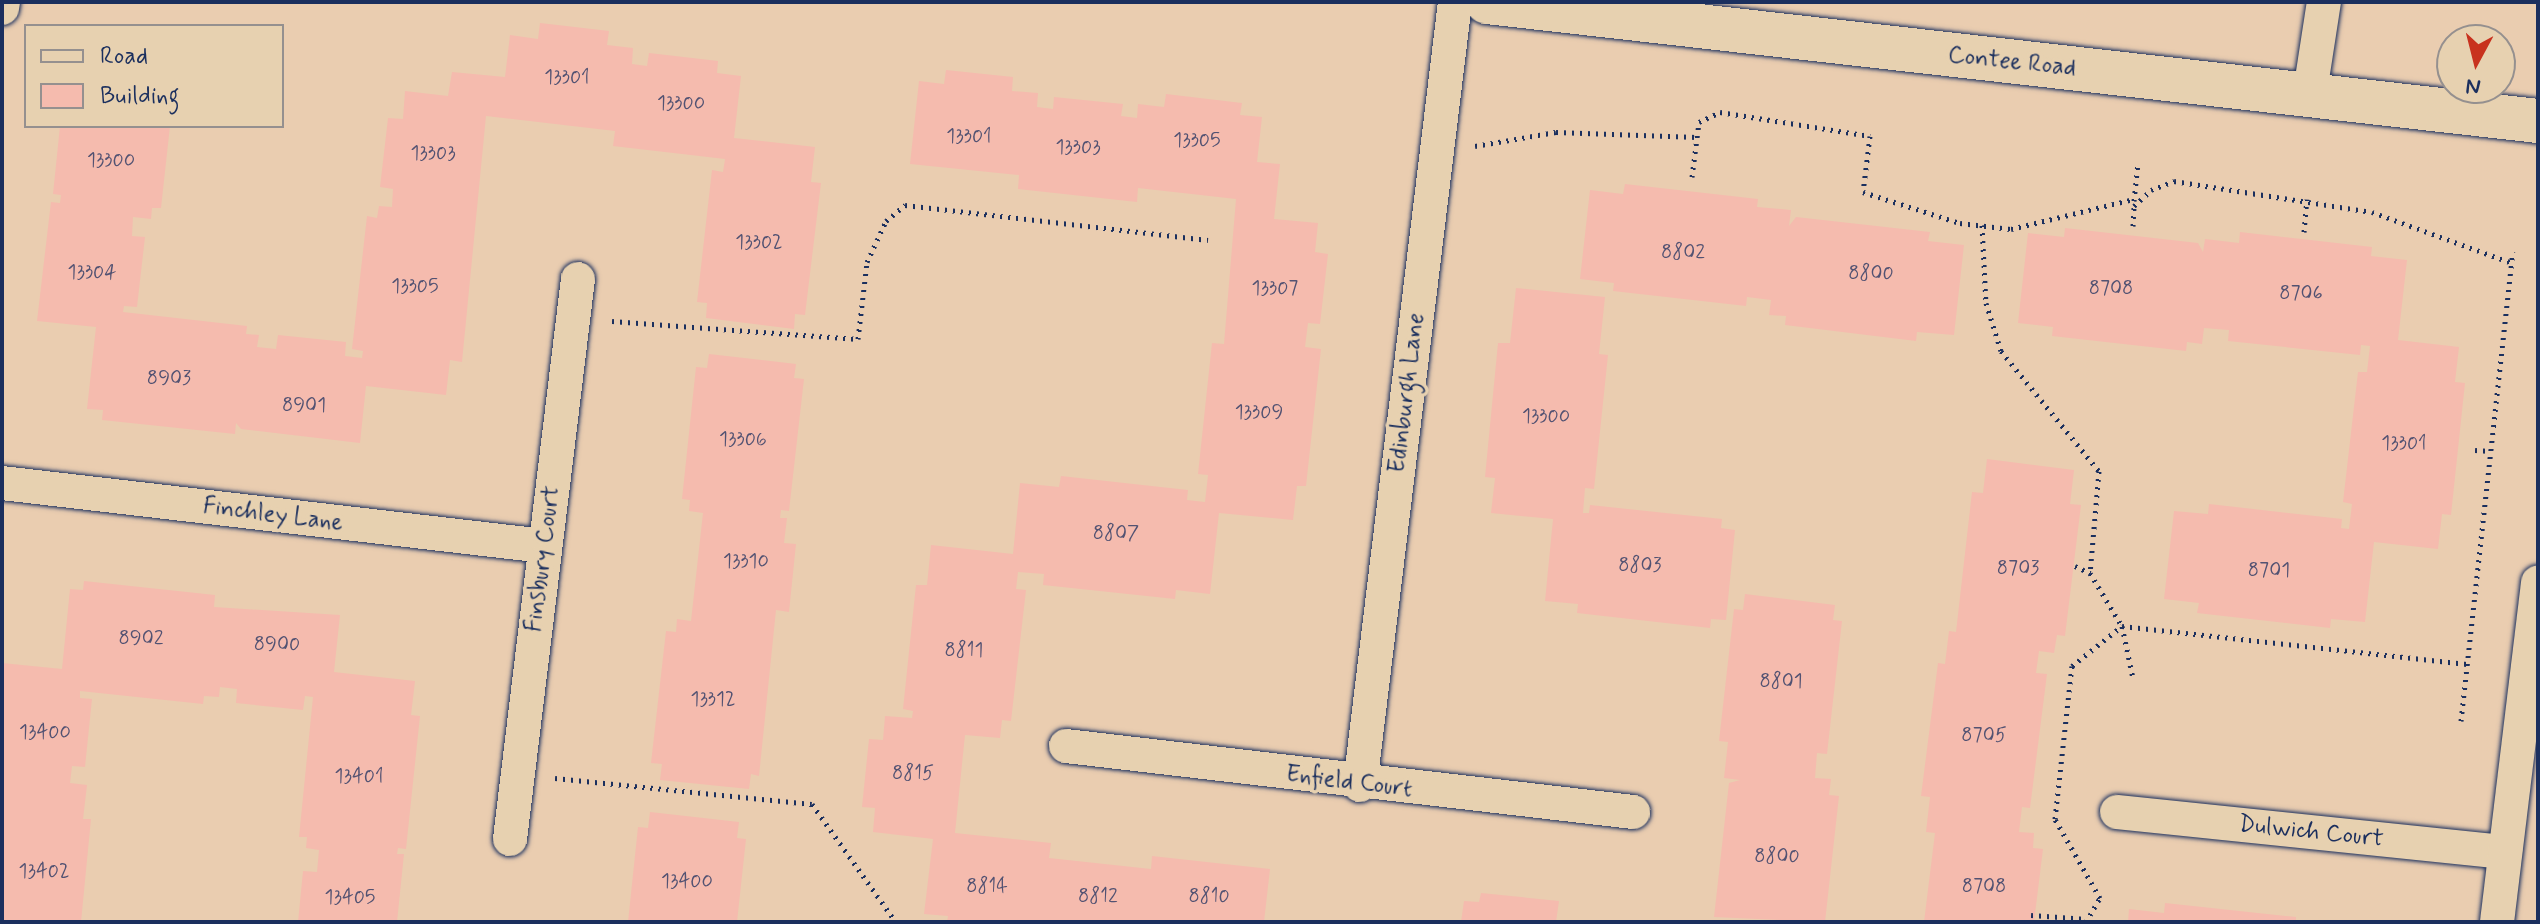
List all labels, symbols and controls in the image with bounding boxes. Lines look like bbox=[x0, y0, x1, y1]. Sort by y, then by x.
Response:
legend bbox=[24, 24, 284, 128]
north arrow bbox=[2436, 24, 2516, 104]
text: Road bbox=[100, 41, 148, 72]
street label: Contee Road bbox=[1947, 41, 2077, 83]
house number: 13301 bbox=[544, 65, 590, 89]
text: N bbox=[2464, 71, 2482, 101]
text: Building bbox=[100, 81, 180, 112]
house number: 13300 bbox=[657, 91, 705, 115]
house number: 13301 bbox=[946, 124, 992, 148]
house number: 13305 bbox=[1173, 128, 1221, 152]
house number: 13303 bbox=[1055, 135, 1101, 159]
house number: 13303 bbox=[410, 141, 456, 165]
house number: 13300 bbox=[87, 148, 135, 172]
house number: 13302 bbox=[735, 230, 783, 254]
house number: 8802 bbox=[1661, 240, 1705, 264]
house number: 13304 bbox=[68, 260, 116, 284]
house number: 8800 bbox=[1848, 261, 1894, 285]
house number: 13305 bbox=[391, 274, 439, 298]
house number: 13307 bbox=[1252, 276, 1298, 300]
house number: 8708 bbox=[2089, 276, 2133, 300]
house number: 8706 bbox=[2279, 281, 2323, 305]
street label: Edinburgh Lane bbox=[1383, 311, 1431, 475]
house number: 8903 bbox=[147, 366, 191, 390]
house number: 8901 bbox=[282, 393, 326, 417]
house number: 13309 bbox=[1235, 400, 1283, 424]
house number: 13300 bbox=[1522, 404, 1570, 428]
house number: 13306 bbox=[719, 427, 767, 451]
house number: 13301 bbox=[2381, 431, 2427, 455]
street label: Finsbury Court bbox=[520, 484, 566, 634]
street label: Finchley Lane bbox=[200, 492, 346, 538]
house number: 8807 bbox=[1093, 521, 1139, 545]
house number: 13310 bbox=[723, 549, 769, 573]
house number: 8803 bbox=[1618, 553, 1662, 577]
house number: 8703 bbox=[1997, 556, 2039, 580]
house number: 8701 bbox=[2248, 558, 2290, 582]
house number: 8902 bbox=[118, 626, 164, 650]
house number: 8900 bbox=[254, 632, 300, 656]
house number: 8811 bbox=[945, 638, 983, 662]
house number: 8801 bbox=[1759, 669, 1803, 693]
house number: 13312 bbox=[690, 687, 736, 711]
house number: 13400 bbox=[19, 720, 71, 744]
house number: 8705 bbox=[1961, 723, 2007, 747]
street label: Enfield Court bbox=[1282, 760, 1416, 804]
house number: 8815 bbox=[892, 761, 934, 785]
house number: 13401 bbox=[335, 764, 383, 788]
street label: Dulwich Court bbox=[2237, 810, 2385, 854]
house number: 8800 bbox=[1754, 844, 1800, 868]
house number: 13402 bbox=[19, 859, 69, 883]
house number: 13400 bbox=[661, 869, 713, 893]
house number: 8814 bbox=[966, 874, 1008, 898]
house number: 8708 bbox=[1962, 874, 2006, 898]
house number: 8812 bbox=[1078, 884, 1118, 908]
house number: 8810 bbox=[1188, 884, 1230, 908]
house number: 13405 bbox=[324, 885, 376, 909]

